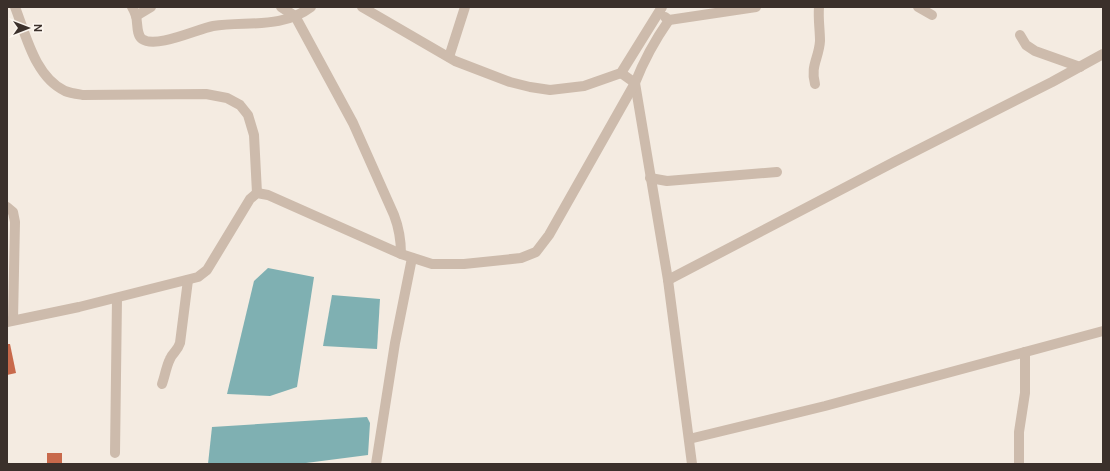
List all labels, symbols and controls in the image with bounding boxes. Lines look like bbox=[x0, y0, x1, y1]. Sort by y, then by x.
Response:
north arrow bbox=[8, 8, 48, 48]
text: N bbox=[31, 24, 45, 32]

